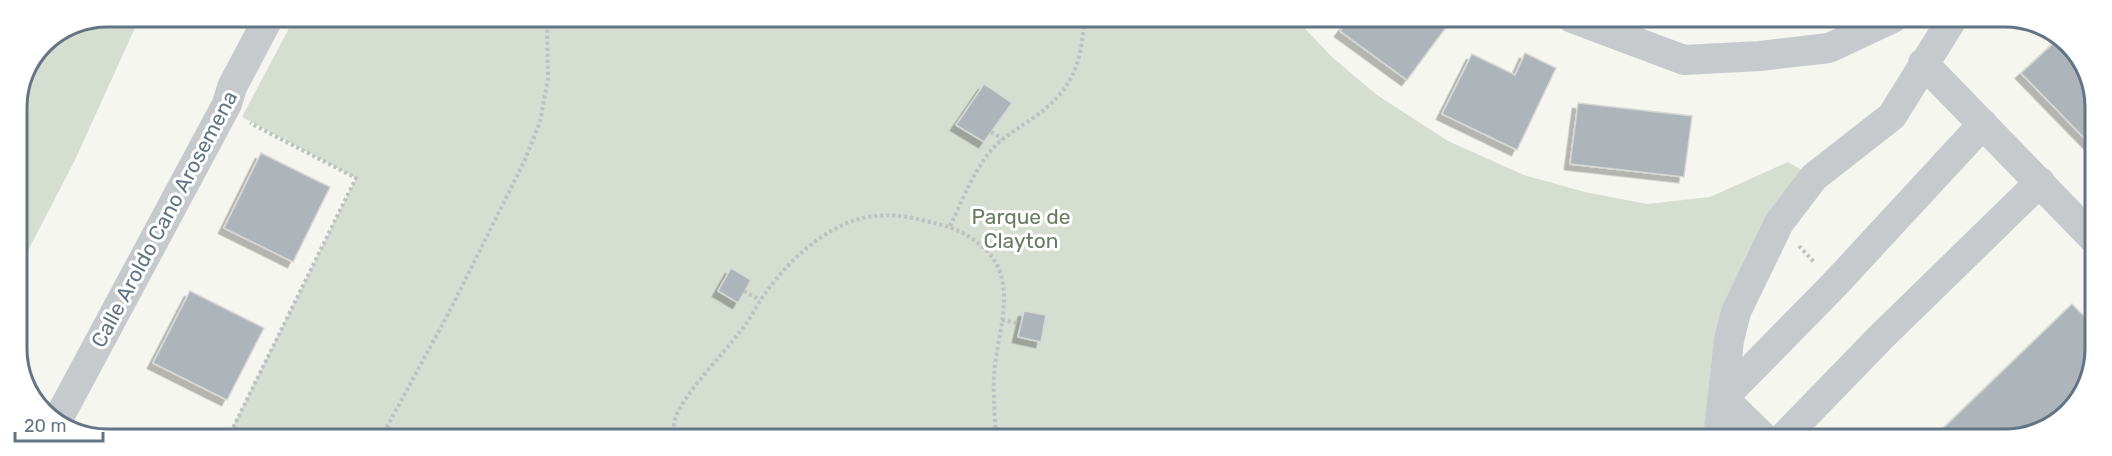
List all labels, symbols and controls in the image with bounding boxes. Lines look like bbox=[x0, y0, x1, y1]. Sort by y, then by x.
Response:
street label: Calle Aroldo Cano Arosemena bbox=[86, 86, 242, 352]
park label: Parque de Clayton bbox=[972, 204, 1070, 253]
scale bar bbox=[15, 405, 104, 443]
text: 20 m bbox=[24, 415, 66, 437]

